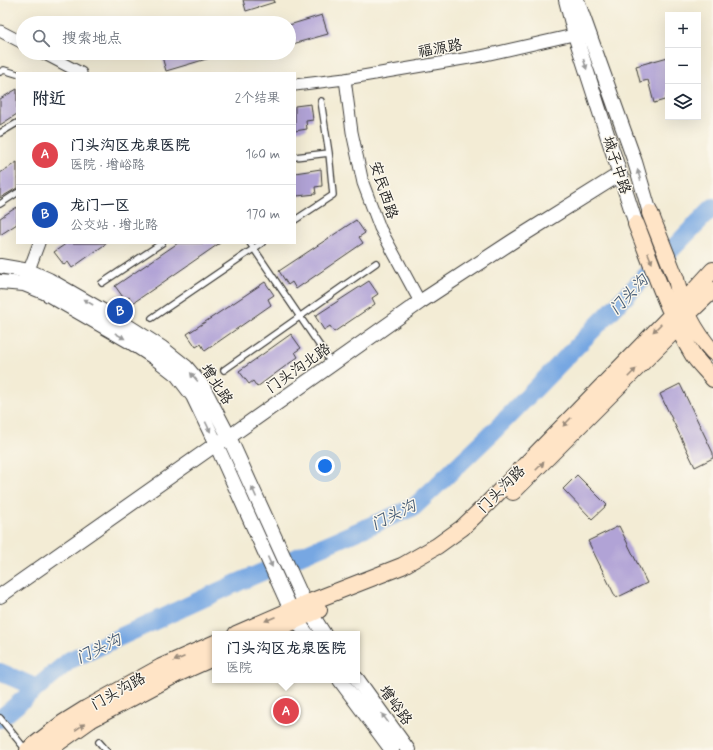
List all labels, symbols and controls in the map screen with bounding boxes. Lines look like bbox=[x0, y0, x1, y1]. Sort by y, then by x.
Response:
map controls bbox=[665, 12, 701, 120]
button: + bbox=[665, 12, 701, 48]
search box bbox=[16, 16, 296, 60]
icon: search bbox=[30, 27, 52, 49]
text: 搜索地点 bbox=[62, 29, 122, 49]
street label: 福源路 bbox=[416, 35, 464, 63]
button: − bbox=[665, 48, 701, 84]
one-way arrow bbox=[582, 59, 588, 71]
button: layers bbox=[665, 84, 701, 120]
text: 附近 bbox=[32, 88, 66, 110]
text: 2个结果 bbox=[235, 90, 280, 107]
street label: 城子中路 bbox=[597, 134, 635, 197]
text: 门头沟区龙泉医院 bbox=[70, 136, 190, 156]
text: A bbox=[41, 146, 49, 163]
text: 160 m bbox=[245, 146, 280, 163]
text: 医院 · 增峪路 bbox=[70, 157, 145, 174]
street label: 安民西路 bbox=[364, 159, 402, 222]
one-way arrow bbox=[636, 169, 642, 181]
text: 龙门一区 bbox=[70, 196, 130, 216]
text: B bbox=[41, 206, 49, 223]
text: 170 m bbox=[246, 206, 280, 223]
text: 公交站 · 增北路 bbox=[70, 217, 158, 234]
one-way arrow bbox=[647, 253, 653, 265]
water label: 门头沟 bbox=[605, 269, 655, 320]
pin: B bbox=[107, 296, 133, 326]
one-way arrow bbox=[82, 299, 94, 306]
one-way arrow bbox=[652, 323, 662, 333]
one-way arrow bbox=[114, 332, 126, 339]
street label: 门头沟北路 bbox=[262, 339, 335, 399]
street label: 增北路 bbox=[196, 360, 237, 409]
one-way arrow bbox=[627, 368, 637, 378]
one-way arrow bbox=[189, 372, 198, 382]
one-way arrow bbox=[562, 417, 572, 427]
one-way arrow bbox=[205, 421, 211, 433]
your location bbox=[315, 456, 335, 476]
street label: 门头沟路 bbox=[473, 461, 530, 518]
one-way arrow bbox=[535, 461, 545, 471]
one-way arrow bbox=[251, 486, 257, 497]
water label: 门头沟 bbox=[367, 495, 422, 535]
one-way arrow bbox=[267, 557, 273, 568]
one-way arrow bbox=[264, 616, 276, 622]
water label: 门头沟 bbox=[72, 629, 127, 669]
popup bbox=[212, 631, 360, 683]
text: 门头沟区龙泉医院 bbox=[226, 639, 346, 659]
one-way arrow bbox=[173, 656, 185, 662]
text: 医院 bbox=[226, 660, 252, 677]
street label: 门头沟路 bbox=[87, 669, 150, 715]
street label: 增峪路 bbox=[374, 682, 417, 730]
pin: A bbox=[273, 696, 299, 726]
one-way arrow bbox=[381, 713, 389, 724]
one-way arrow bbox=[74, 723, 85, 731]

